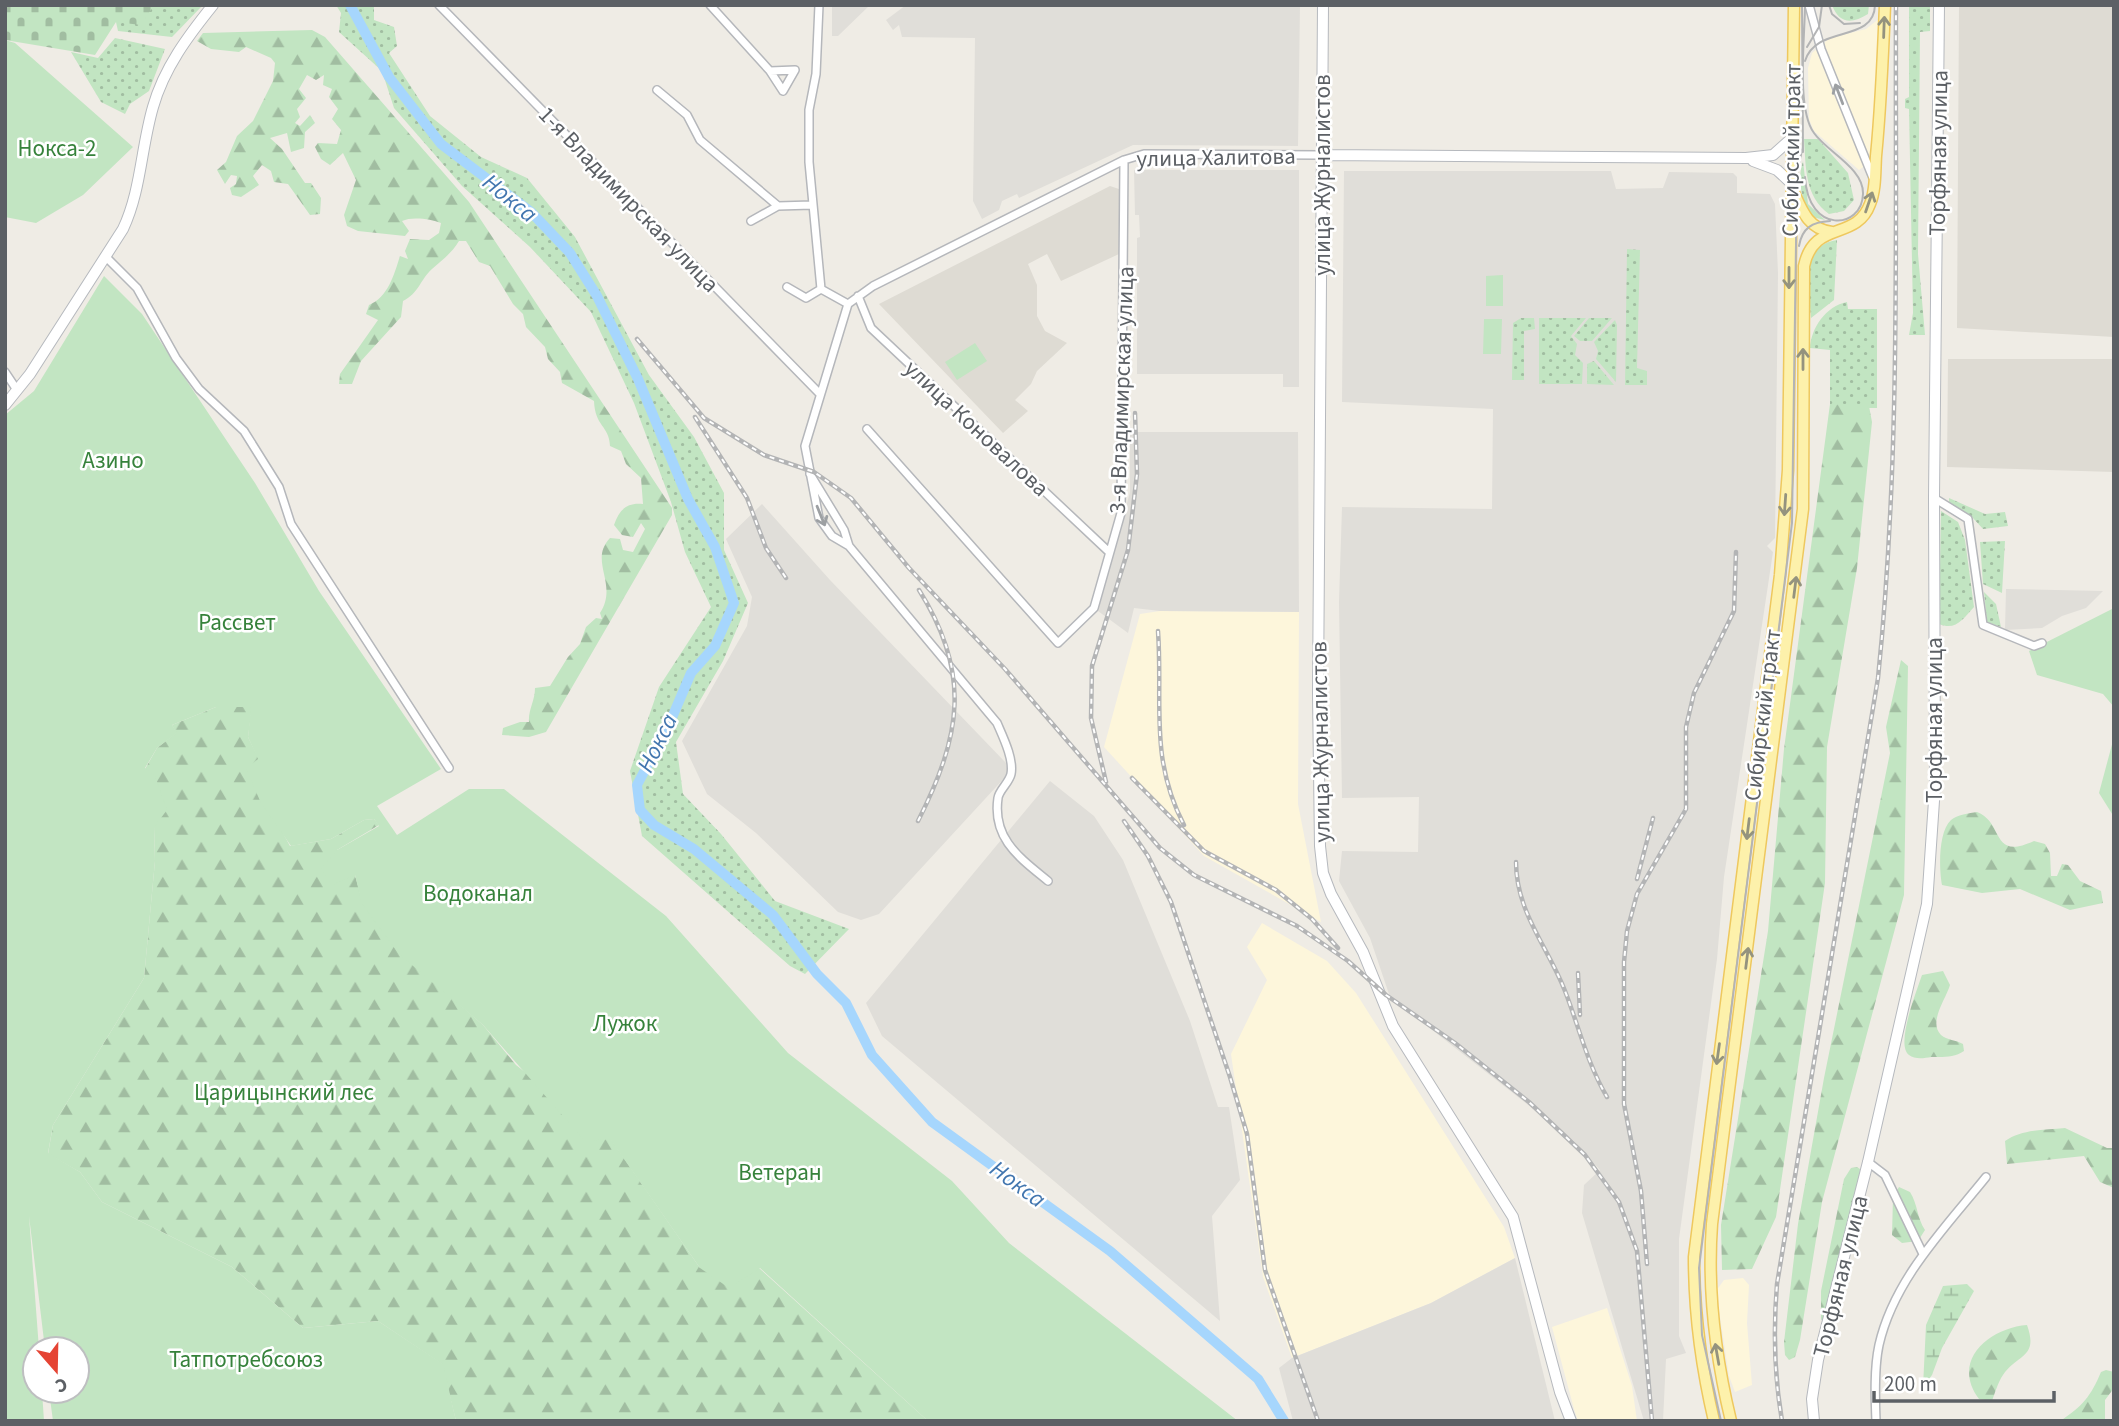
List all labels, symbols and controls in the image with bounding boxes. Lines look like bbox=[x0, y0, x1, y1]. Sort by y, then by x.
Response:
one-way arrow bbox=[1878, 16, 1891, 39]
street label: Сибирский тракт bbox=[1773, 63, 1810, 237]
street label: Торфяная улица bbox=[1921, 70, 1956, 236]
street label: улица Журналистов bbox=[1306, 74, 1339, 276]
one-way arrow bbox=[1831, 84, 1844, 105]
street label: 1-я Владимирская улица bbox=[531, 99, 727, 300]
park label: Нокса-2 bbox=[18, 132, 96, 165]
street label: улица Халитова bbox=[1136, 140, 1296, 175]
water label: Нокса bbox=[475, 165, 545, 231]
one-way arrow bbox=[1864, 191, 1876, 213]
street label: 3-я Владимирская улица bbox=[1101, 266, 1142, 514]
one-way arrow bbox=[1782, 266, 1796, 289]
one-way arrow bbox=[1796, 348, 1810, 371]
street label: улица Коновалова bbox=[897, 352, 1056, 504]
park label: Азино bbox=[82, 444, 144, 477]
one-way arrow bbox=[1778, 493, 1791, 516]
one-way arrow bbox=[815, 505, 828, 526]
one-way arrow bbox=[1789, 576, 1802, 598]
park label: Рассвет bbox=[198, 606, 276, 639]
street label: Сибирский тракт bbox=[1736, 627, 1789, 803]
street label: Торфяная улица bbox=[1918, 637, 1951, 803]
street label: улица Журналистов bbox=[1302, 641, 1339, 843]
water label: Нокса bbox=[628, 708, 687, 779]
one-way arrow bbox=[1741, 817, 1754, 839]
park label: Водоканал bbox=[423, 877, 533, 910]
one-way arrow bbox=[1741, 947, 1754, 970]
park label: Лужок bbox=[593, 1007, 658, 1040]
one-way arrow bbox=[1712, 1042, 1725, 1065]
park label: Царицынский лес bbox=[194, 1076, 374, 1109]
water label: Нокса bbox=[982, 1152, 1053, 1217]
park label: Ветеран bbox=[738, 1156, 822, 1189]
street label: Торфяная улица bbox=[1804, 1192, 1877, 1361]
north arrow bbox=[21, 1335, 91, 1405]
park label: Татпотребсоюз bbox=[169, 1343, 323, 1376]
one-way arrow bbox=[1710, 1343, 1723, 1366]
scale bar bbox=[1874, 1360, 2054, 1404]
text: 200 m bbox=[1884, 1369, 1937, 1399]
text: С bbox=[51, 1370, 71, 1399]

